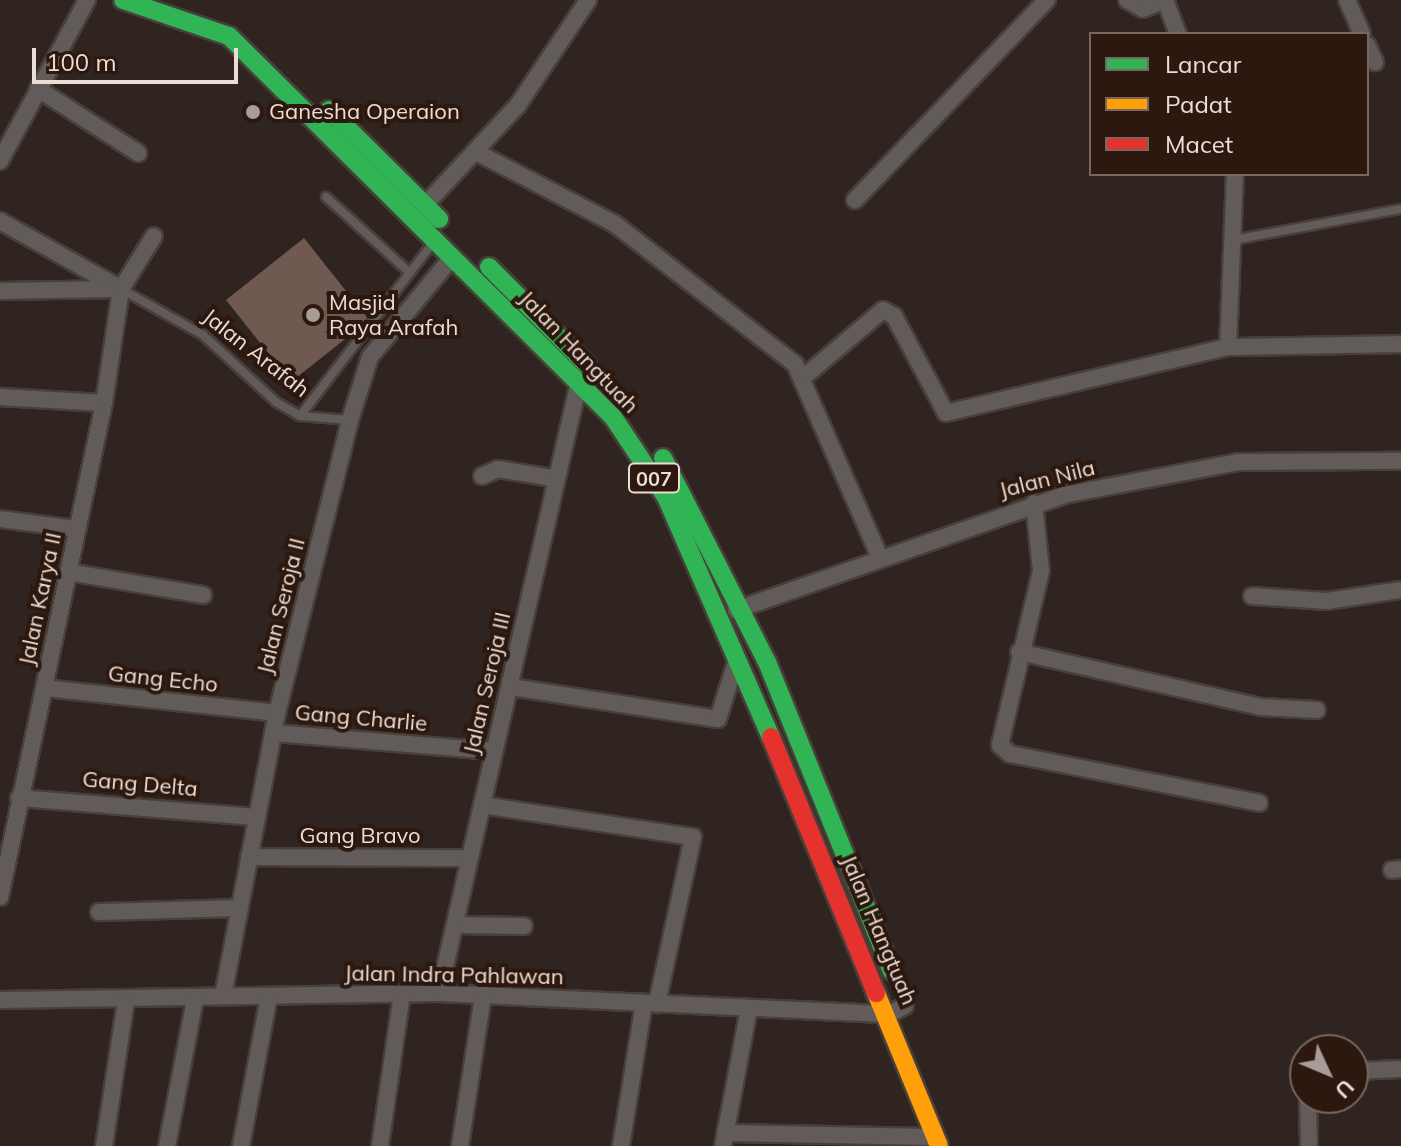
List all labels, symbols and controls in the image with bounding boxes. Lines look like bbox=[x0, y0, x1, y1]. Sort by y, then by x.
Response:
scale bar bbox=[36, 32, 242, 82]
legend bbox=[1089, 32, 1369, 176]
text: 100 m bbox=[46, 47, 117, 77]
text: Lancar bbox=[1165, 49, 1241, 79]
text: Padat bbox=[1165, 89, 1232, 119]
place label: Ganesha Operaion bbox=[269, 99, 460, 125]
marker: Ganesha Operaion bbox=[244, 103, 262, 121]
text: Macet bbox=[1165, 129, 1233, 159]
street label: Jalan Hangtuah bbox=[514, 285, 644, 419]
place label: Masjid Raya Arafah bbox=[329, 289, 458, 340]
street label: Jalan Arafah bbox=[197, 303, 315, 403]
marker: Masjid Raya Arafah bbox=[304, 306, 322, 324]
street label: Jalan Nila bbox=[996, 454, 1098, 504]
road number: 007 bbox=[628, 462, 680, 494]
street label: Jalan Karya II bbox=[13, 530, 67, 668]
street label: Jalan Seroja II bbox=[251, 535, 311, 677]
street label: Jalan Seroja III bbox=[458, 609, 516, 757]
street label: Gang Echo bbox=[107, 660, 219, 698]
street label: Gang Charlie bbox=[294, 699, 428, 737]
street label: Gang Delta bbox=[81, 766, 199, 802]
street label: Gang Bravo bbox=[299, 823, 421, 849]
street label: Jalan Hangtuah bbox=[836, 851, 922, 1009]
street label: Jalan Indra Pahlawan bbox=[344, 960, 564, 990]
north arrow bbox=[1289, 1034, 1369, 1114]
text: U bbox=[1329, 1074, 1361, 1105]

